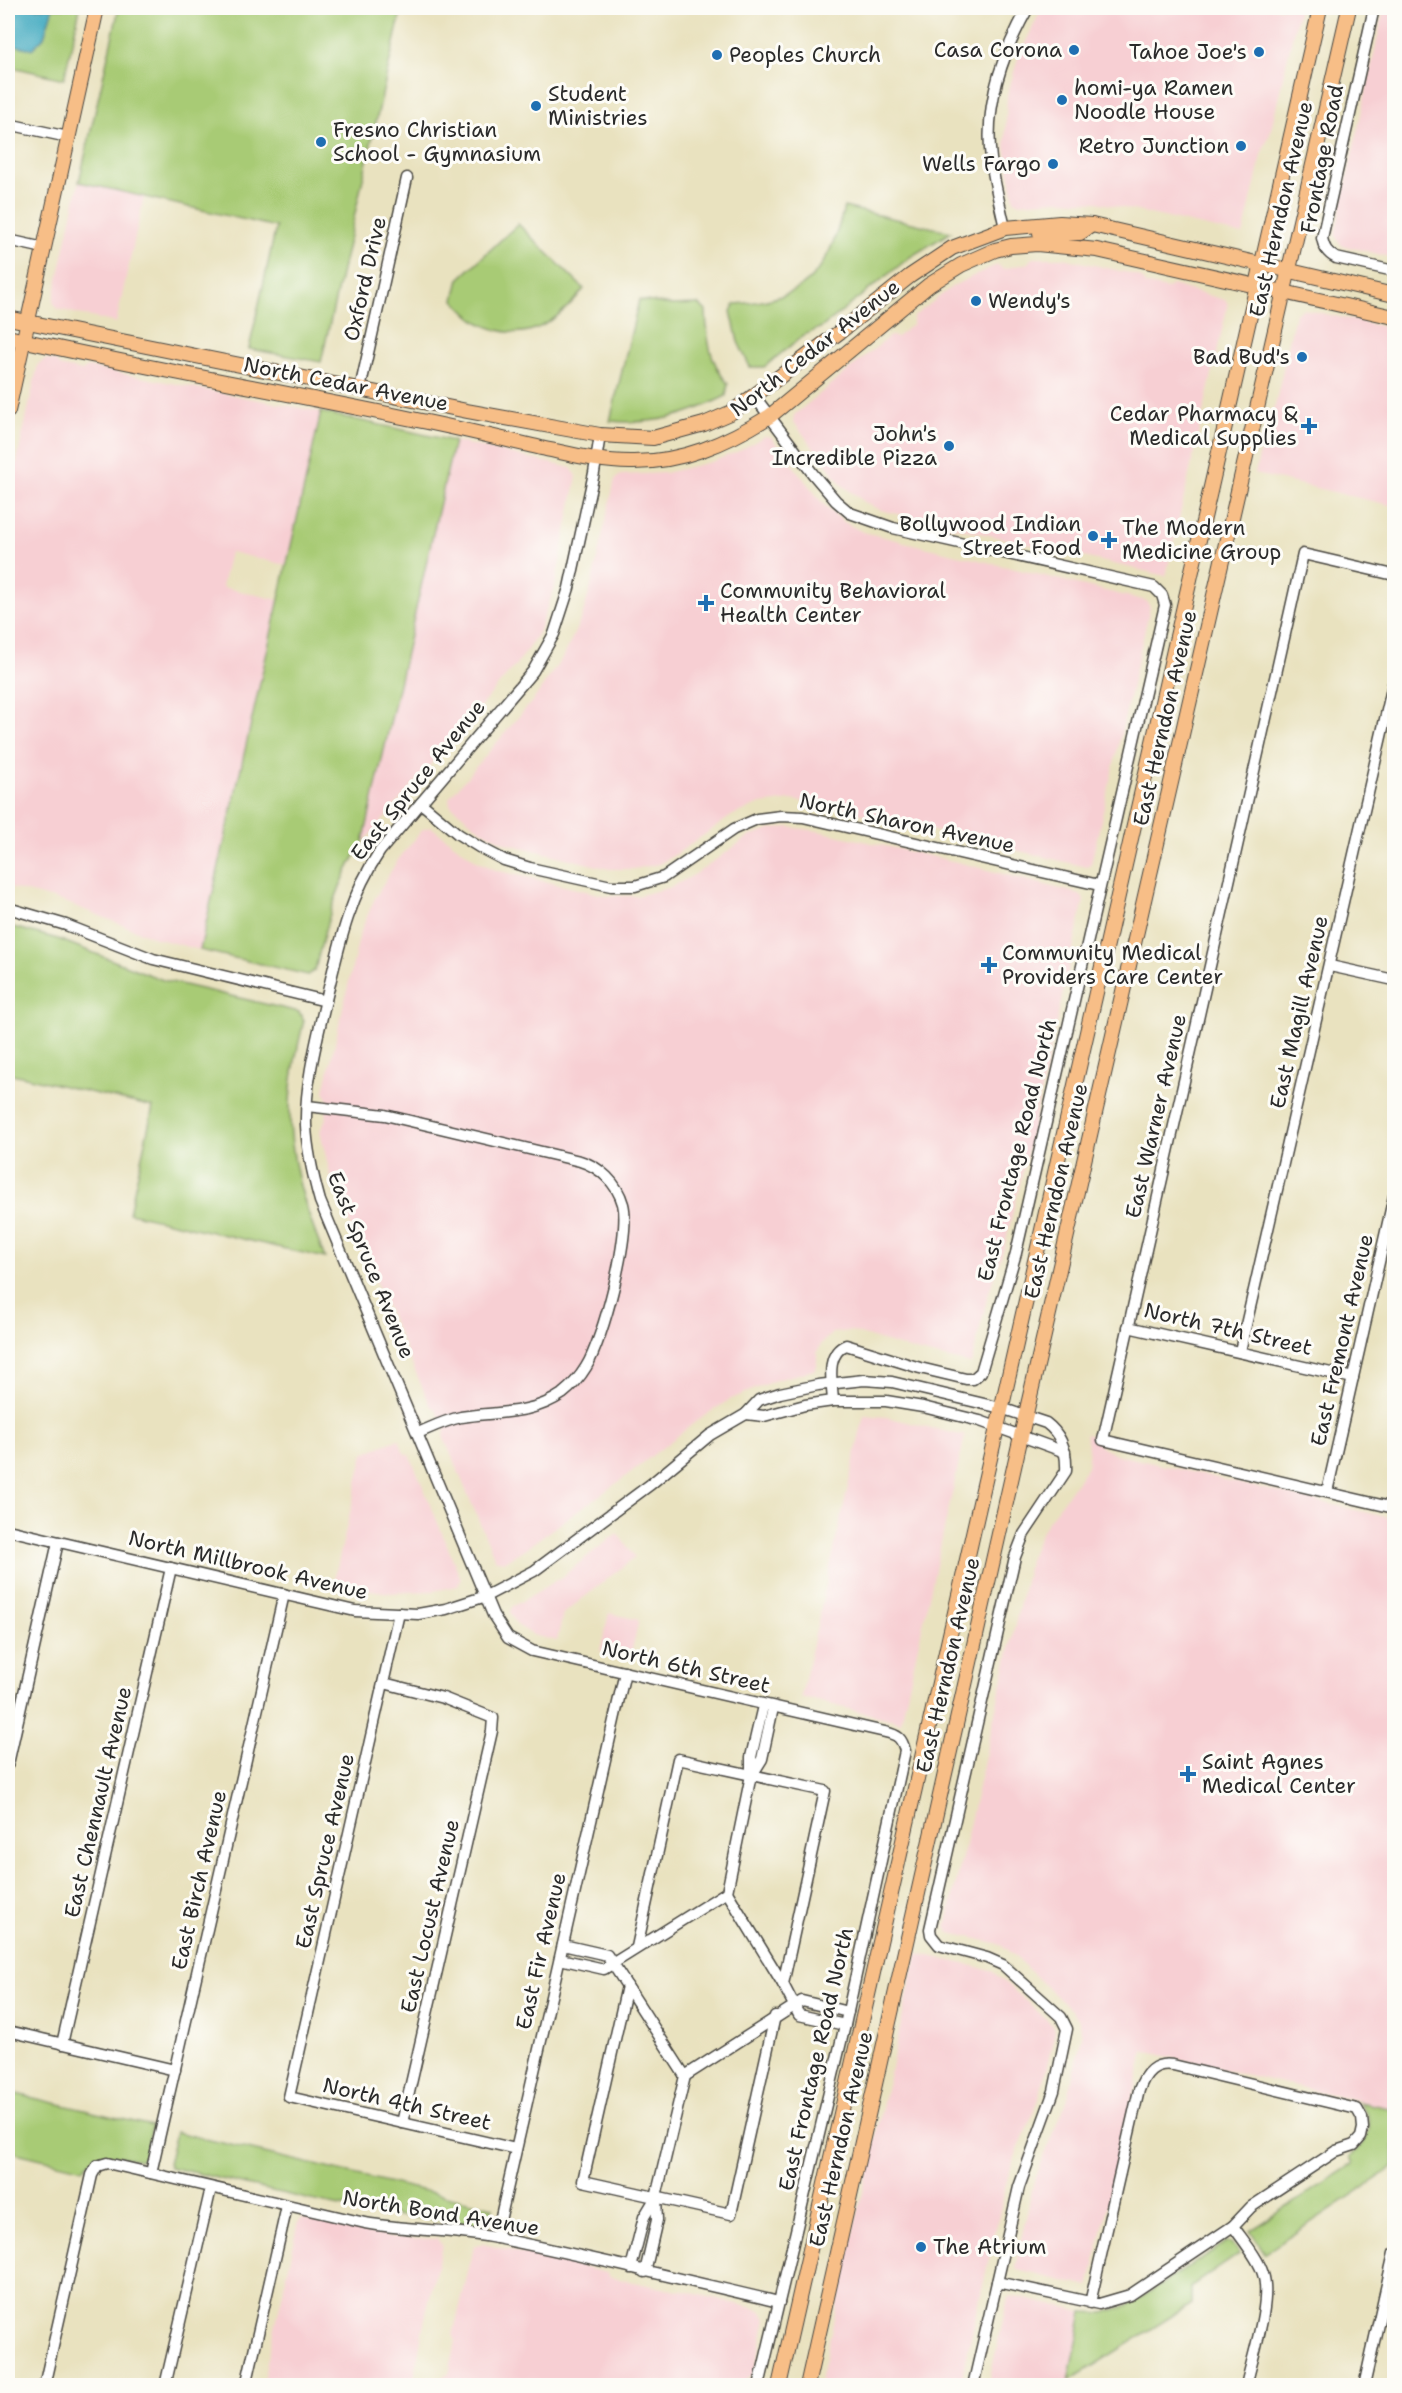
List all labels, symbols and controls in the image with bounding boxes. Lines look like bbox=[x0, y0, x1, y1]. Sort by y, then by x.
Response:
place label: Casa Corona bbox=[934, 36, 1062, 64]
place label: Tahoe Joe's bbox=[1129, 38, 1247, 66]
place label: Peoples Church bbox=[729, 41, 881, 69]
marker: Casa Corona bbox=[1067, 43, 1081, 57]
marker: Tahoe Joe's bbox=[1252, 45, 1266, 59]
marker: Peoples Church bbox=[710, 48, 724, 62]
place label: homi-ya Ramen Noodle House bbox=[1074, 74, 1234, 126]
place label: Student Ministries bbox=[548, 80, 648, 132]
street label: Frontage Road bbox=[1294, 82, 1350, 236]
marker: homi-ya Ramen Noodle House bbox=[1055, 93, 1069, 107]
street label: East Herndon Avenue bbox=[1243, 98, 1319, 320]
marker: Student Ministries bbox=[529, 99, 543, 113]
place label: Fresno Christian School - Gymnasium bbox=[333, 116, 541, 168]
place label: Retro Junction bbox=[1079, 132, 1229, 160]
marker: Fresno Christian School - Gymnasium bbox=[314, 135, 328, 149]
marker: Retro Junction bbox=[1234, 139, 1248, 153]
place label: Wells Fargo bbox=[922, 150, 1041, 178]
marker: Wells Fargo bbox=[1046, 157, 1060, 171]
street label: Oxford Drive bbox=[337, 214, 393, 344]
street label: North Cedar Avenue bbox=[724, 273, 906, 423]
place label: Wendy's bbox=[988, 287, 1071, 315]
marker: Wendy's bbox=[969, 294, 983, 308]
place label: Bad Bud's bbox=[1193, 343, 1290, 371]
street label: North Cedar Avenue bbox=[241, 350, 451, 418]
marker: Bad Bud's bbox=[1295, 350, 1309, 364]
place label: Cedar Pharmacy & Medical Supplies bbox=[1110, 400, 1298, 452]
marker: Cedar Pharmacy & Medical Supplies bbox=[1302, 419, 1316, 433]
place label: John's Incredible Pizza bbox=[772, 420, 937, 472]
marker: John's Incredible Pizza bbox=[942, 439, 956, 453]
place label: Bollywood Indian Street Food bbox=[899, 510, 1081, 562]
place label: The Modern Medicine Group bbox=[1122, 514, 1281, 566]
marker: Bollywood Indian Street Food bbox=[1086, 529, 1100, 543]
marker: The Modern Medicine Group bbox=[1100, 531, 1118, 549]
place label: Community Behavioral Health Center bbox=[720, 577, 946, 629]
marker: Community Behavioral Health Center bbox=[697, 594, 715, 612]
street label: East Herndon Avenue bbox=[1127, 607, 1203, 829]
street label: East Spruce Avenue bbox=[344, 694, 492, 866]
street label: North Sharon Avenue bbox=[797, 786, 1017, 860]
street label: East Magill Avenue bbox=[1263, 913, 1335, 1111]
place label: Community Medical Providers Care Center bbox=[1002, 939, 1223, 991]
marker: Community Medical Providers Care Center bbox=[980, 956, 998, 974]
street label: East Warner Avenue bbox=[1119, 1011, 1193, 1221]
street label: East Frontage Road North bbox=[971, 1016, 1063, 1284]
street label: East Herndon Avenue bbox=[1018, 1080, 1094, 1302]
street label: East Spruce Avenue bbox=[321, 1167, 421, 1363]
street label: East Fremont Avenue bbox=[1304, 1231, 1380, 1449]
street label: North 7th Street bbox=[1141, 1296, 1315, 1362]
street label: North Millbrook Avenue bbox=[126, 1524, 370, 1606]
street label: East Herndon Avenue bbox=[910, 1554, 986, 1776]
street label: North 6th Street bbox=[599, 1634, 773, 1700]
street label: East Chennault Avenue bbox=[58, 1684, 138, 1920]
place label: Saint Agnes Medical Center bbox=[1202, 1748, 1356, 1800]
street label: East Spruce Avenue bbox=[289, 1751, 361, 1951]
marker: Saint Agnes Medical Center bbox=[1179, 1765, 1197, 1783]
street label: East Birch Avenue bbox=[165, 1787, 233, 1973]
street label: East Locust Avenue bbox=[394, 1816, 466, 2016]
street label: East Fir Avenue bbox=[509, 1870, 573, 2032]
street label: East Frontage Road North bbox=[772, 1924, 860, 2194]
street label: East Herndon Avenue bbox=[803, 2028, 879, 2250]
street label: North 4th Street bbox=[320, 2071, 494, 2137]
street label: North Bond Avenue bbox=[341, 2184, 541, 2242]
place label: The Atrium bbox=[933, 2233, 1046, 2261]
marker: The Atrium bbox=[914, 2240, 928, 2254]

